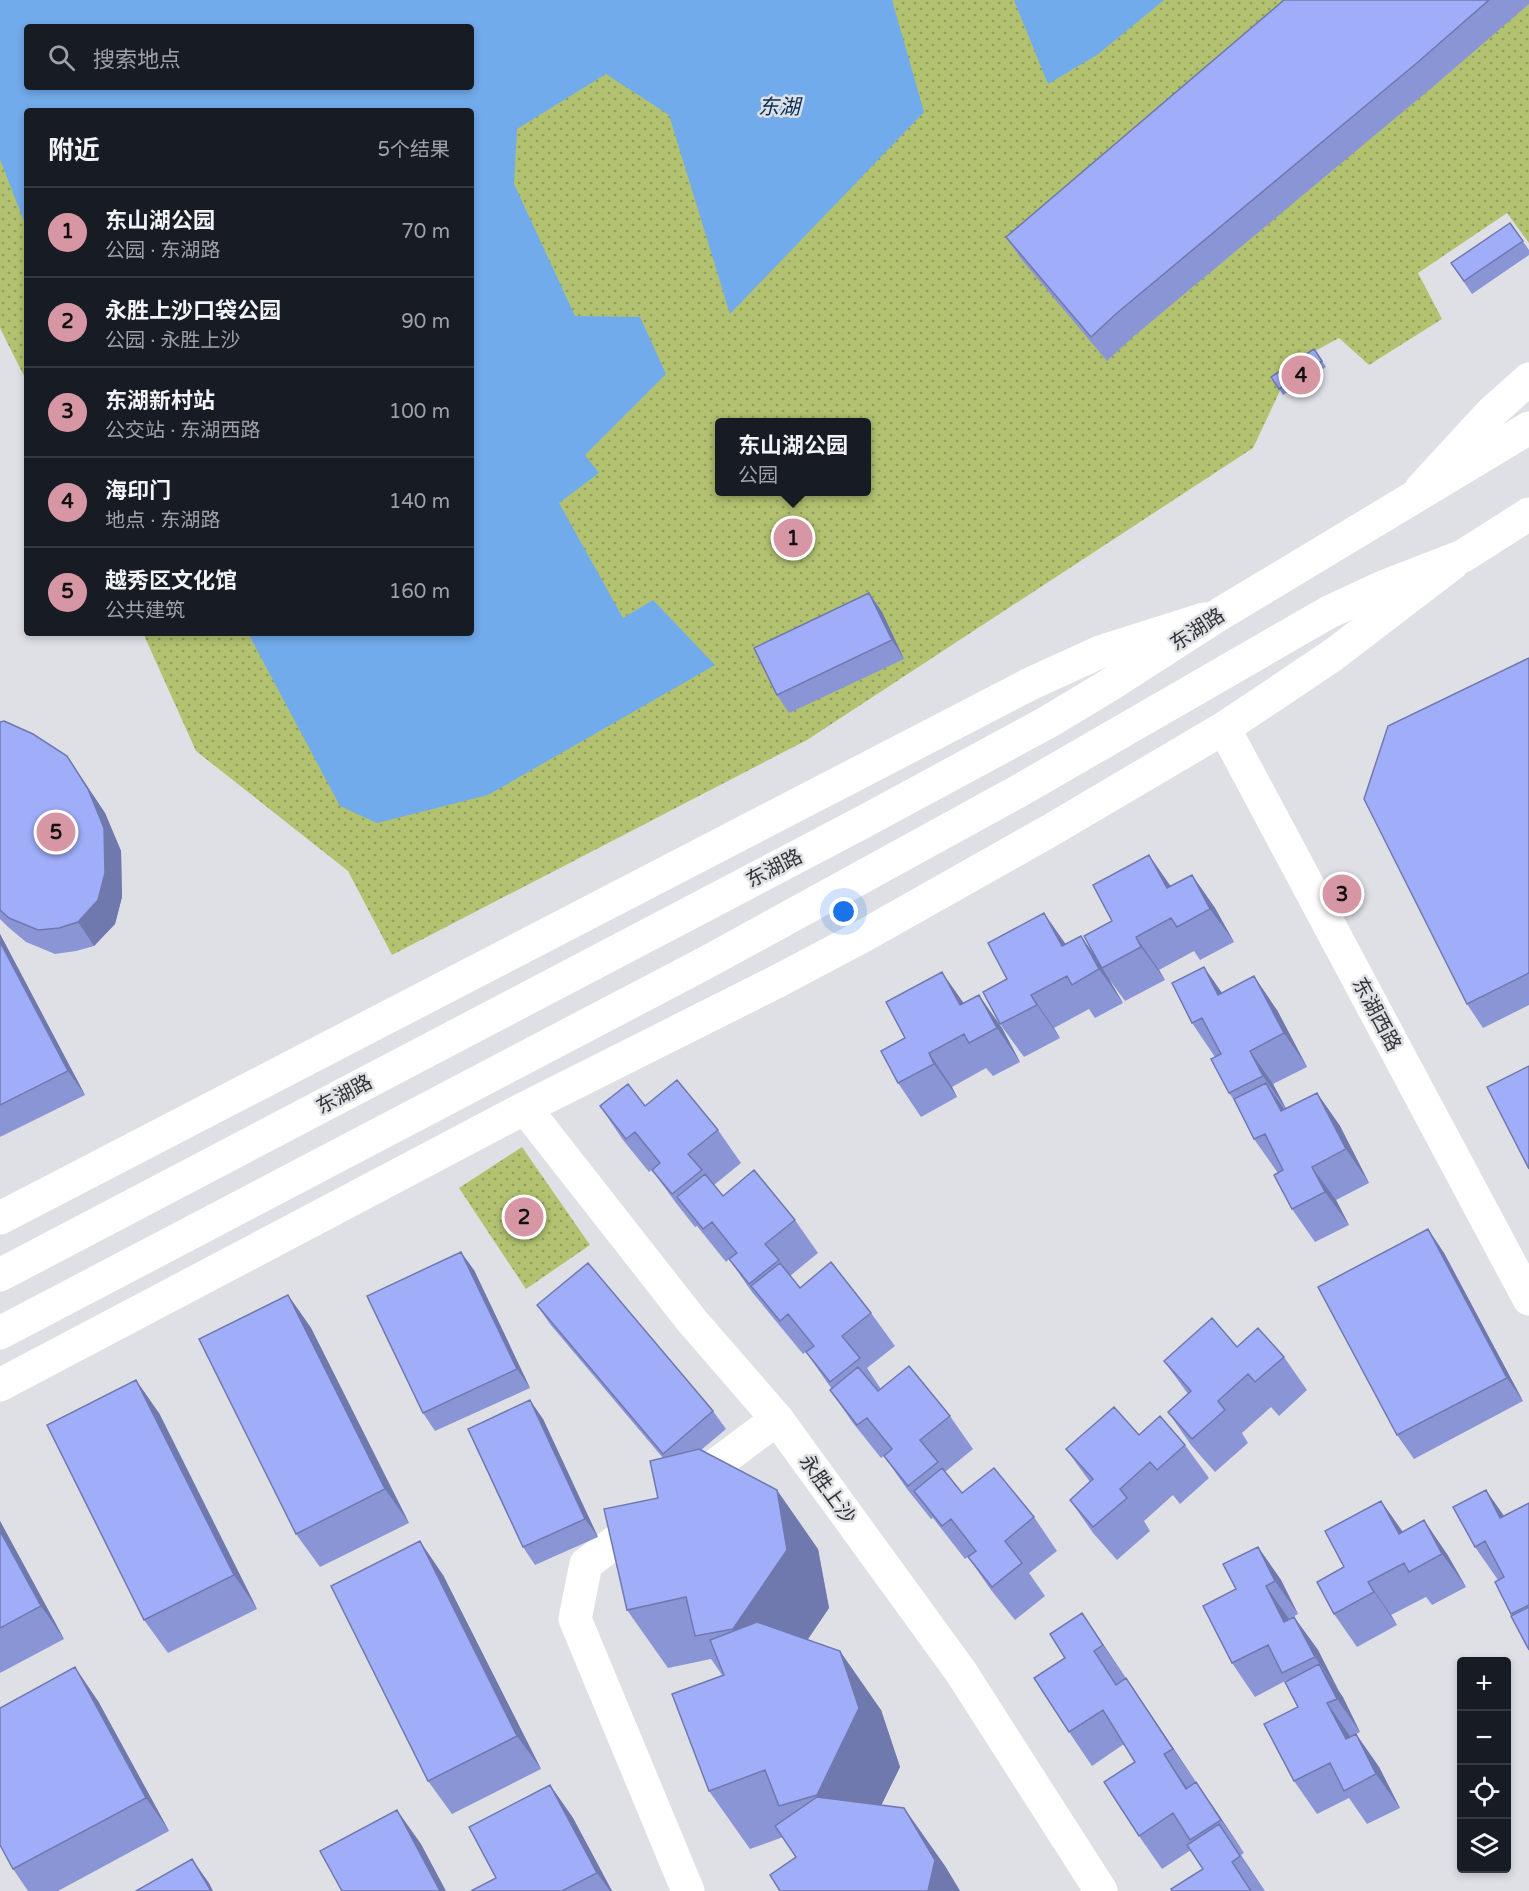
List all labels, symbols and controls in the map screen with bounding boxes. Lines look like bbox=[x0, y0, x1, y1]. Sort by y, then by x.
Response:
search box bbox=[24, 24, 474, 90]
icon: search bbox=[45, 41, 78, 74]
text: 搜索地点 bbox=[93, 47, 181, 73]
water label: 东湖 bbox=[758, 95, 803, 120]
text: 附近 bbox=[48, 135, 100, 166]
text: 5个结果 bbox=[377, 138, 450, 162]
text: 东山湖公园 bbox=[105, 208, 215, 234]
text: 1 bbox=[61, 220, 74, 244]
text: 70 m bbox=[401, 220, 450, 244]
text: 公园 · 东湖路 bbox=[105, 239, 221, 263]
text: 永胜上沙口袋公园 bbox=[105, 298, 281, 324]
text: 2 bbox=[61, 310, 74, 334]
text: 90 m bbox=[401, 310, 450, 334]
text: 公园 · 永胜上沙 bbox=[105, 329, 241, 353]
pin: 4 bbox=[1282, 352, 1320, 398]
text: 东湖新村站 bbox=[105, 388, 215, 414]
text: 3 bbox=[61, 400, 74, 424]
text: 100 m bbox=[389, 400, 450, 424]
popup bbox=[715, 418, 871, 496]
text: 公交站 · 东湖西路 bbox=[105, 419, 261, 443]
text: 东山湖公园 bbox=[738, 433, 848, 459]
text: 公园 bbox=[738, 464, 778, 488]
text: 海印门 bbox=[105, 478, 171, 504]
text: 4 bbox=[61, 490, 74, 514]
text: 140 m bbox=[389, 490, 450, 514]
text: 地点 · 东湖路 bbox=[105, 509, 221, 533]
pin: 1 bbox=[774, 516, 812, 560]
text: 越秀区文化馆 bbox=[105, 568, 237, 594]
text: 5 bbox=[61, 580, 74, 604]
text: 160 m bbox=[389, 580, 450, 604]
text: 公共建筑 bbox=[105, 599, 185, 623]
street label: 东湖路 bbox=[1166, 603, 1229, 656]
pin: 5 bbox=[36, 810, 76, 854]
street label: 东湖路 bbox=[742, 845, 807, 893]
pin: 3 bbox=[1322, 872, 1362, 916]
your location bbox=[829, 897, 858, 926]
street label: 东湖西路 bbox=[1347, 974, 1405, 1055]
street label: 东湖路 bbox=[312, 1070, 377, 1120]
pin: 2 bbox=[504, 1194, 544, 1240]
street label: 永胜上沙 bbox=[794, 1450, 860, 1529]
map controls bbox=[1457, 1657, 1511, 1873]
button: + bbox=[1457, 1657, 1511, 1711]
button: − bbox=[1457, 1711, 1511, 1765]
button: locate bbox=[1457, 1765, 1511, 1819]
button: layers bbox=[1457, 1819, 1511, 1873]

